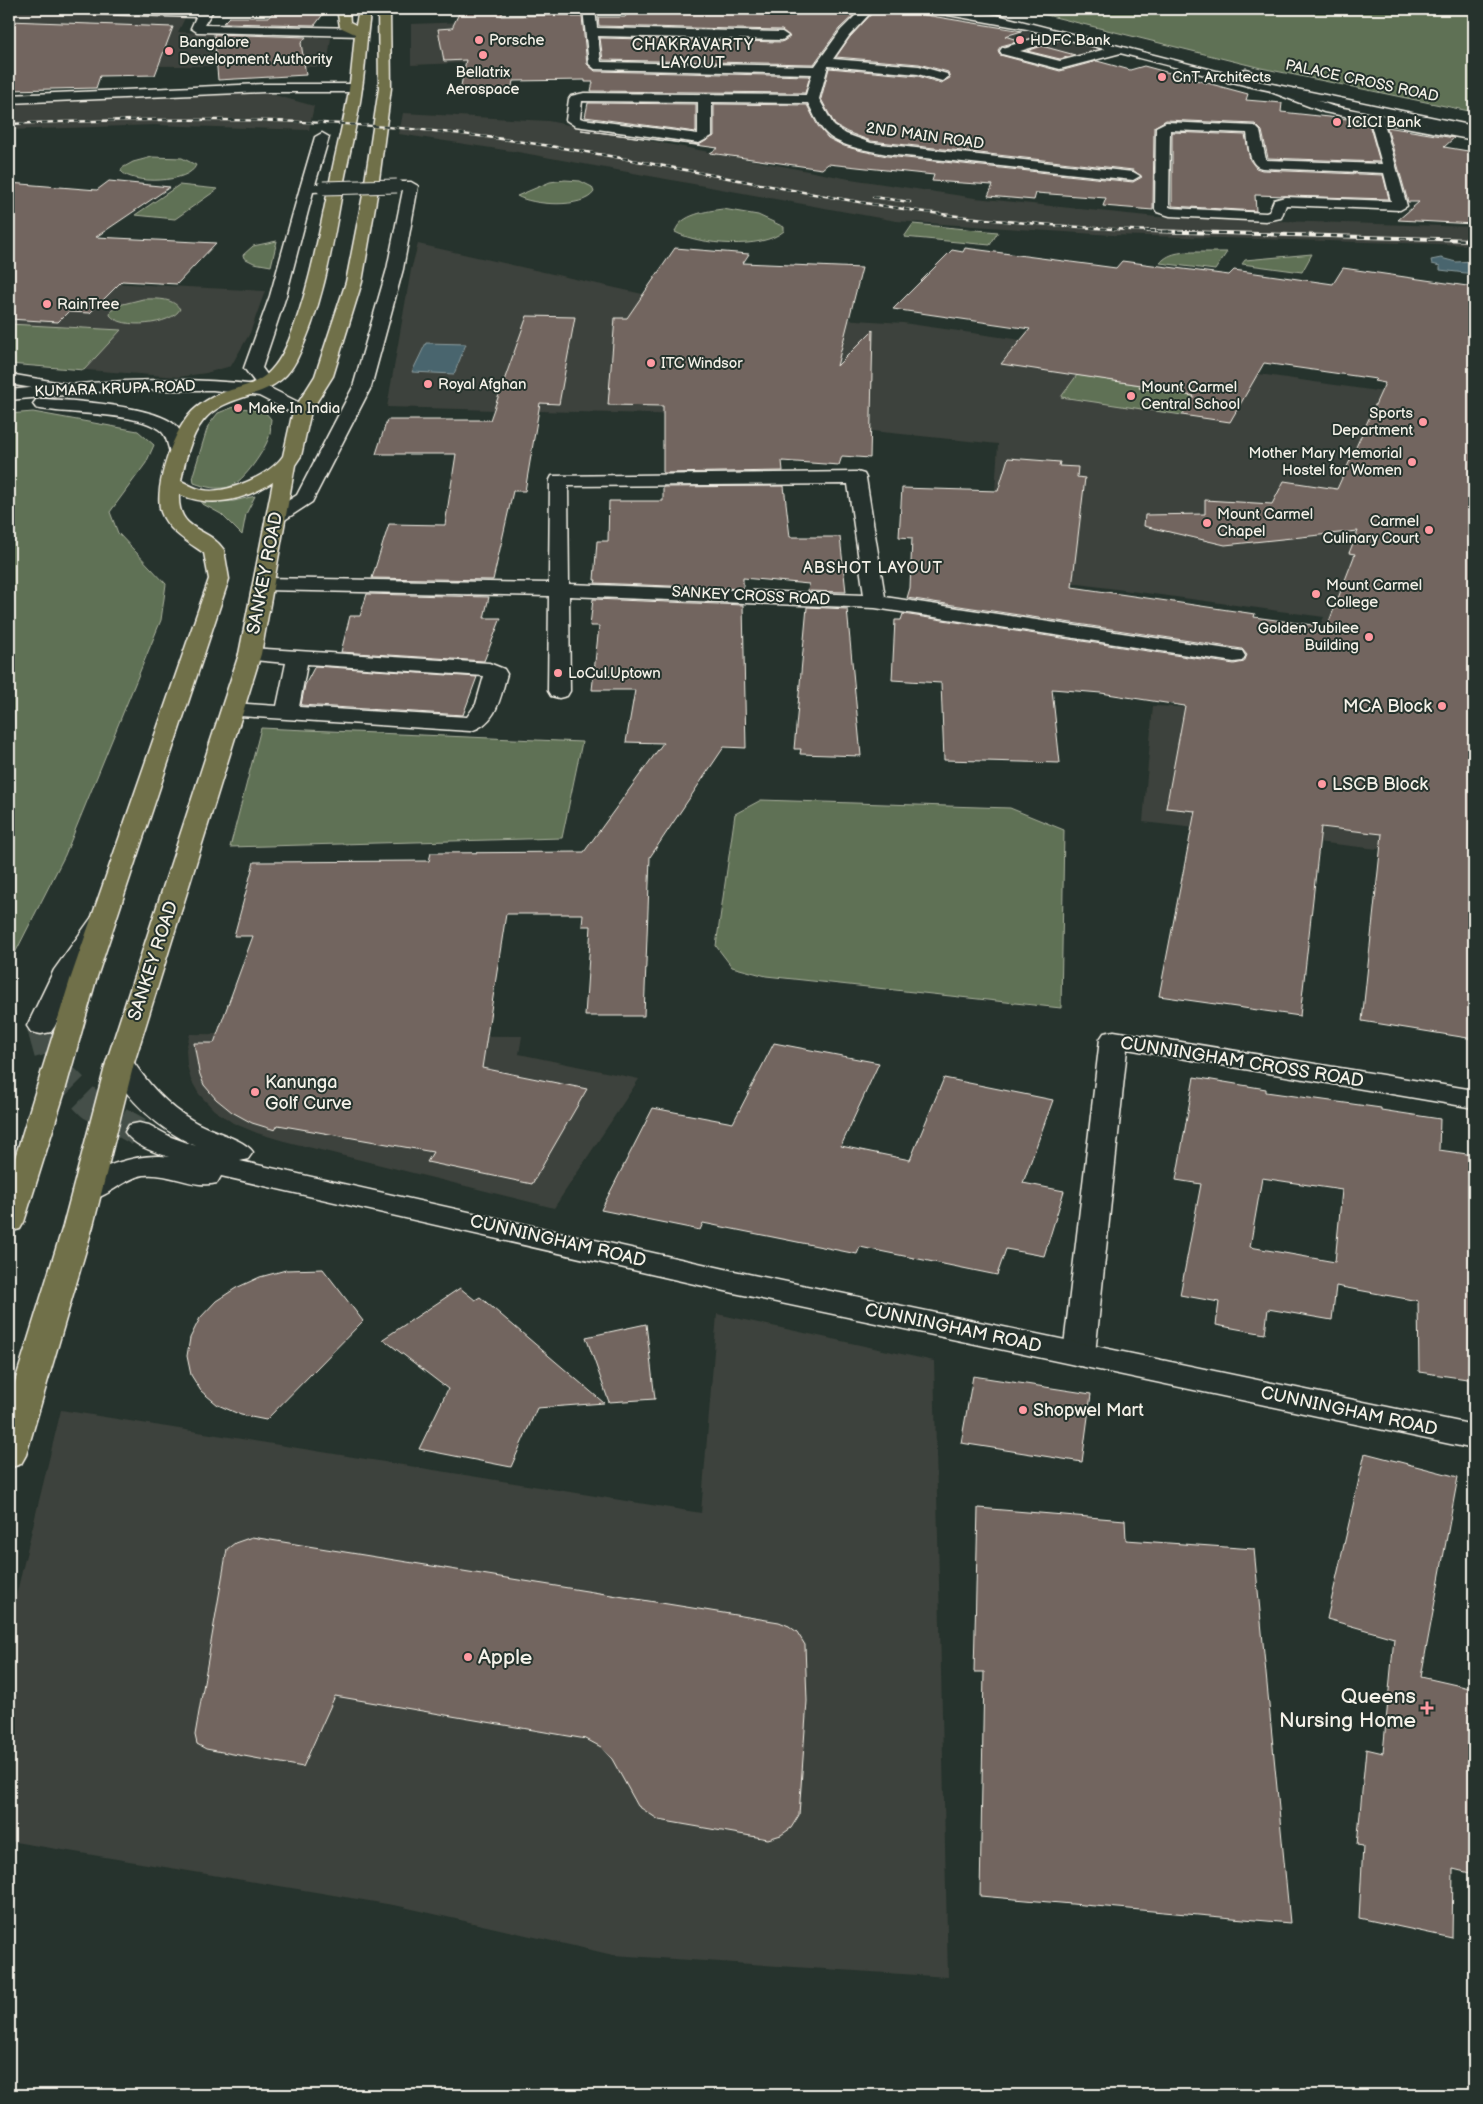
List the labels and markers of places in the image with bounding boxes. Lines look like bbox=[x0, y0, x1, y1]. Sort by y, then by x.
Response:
place label: Porsche bbox=[489, 31, 544, 50]
place label: HDFC Bank bbox=[1030, 31, 1111, 50]
place label: Bangalore Development Authority bbox=[179, 33, 333, 69]
marker: Porsche bbox=[473, 34, 485, 46]
marker: HDFC Bank bbox=[1014, 34, 1026, 46]
marker: Bangalore Development Authority bbox=[163, 45, 175, 57]
marker: Bellatrix Aerospace bbox=[477, 49, 489, 61]
place label: Bellatrix Aerospace bbox=[447, 63, 520, 99]
place label: CnT Architects bbox=[1172, 68, 1272, 87]
marker: CnT Architects bbox=[1156, 71, 1168, 83]
place label: ICICI Bank bbox=[1347, 113, 1422, 132]
marker: ICICI Bank bbox=[1331, 116, 1343, 128]
place label: RainTree bbox=[57, 295, 119, 314]
marker: RainTree bbox=[41, 298, 53, 310]
place label: ITC Windsor bbox=[661, 354, 743, 373]
marker: ITC Windsor bbox=[645, 357, 657, 369]
place label: Royal Afghan bbox=[438, 375, 526, 394]
marker: Royal Afghan bbox=[422, 378, 434, 390]
place label: Mount Carmel Central School bbox=[1141, 378, 1240, 414]
marker: Mount Carmel Central School bbox=[1125, 390, 1137, 402]
place label: Make In India bbox=[248, 399, 340, 418]
marker: Make In India bbox=[232, 402, 244, 414]
place label: Sports Department bbox=[1332, 404, 1414, 440]
marker: Sports Department bbox=[1417, 416, 1429, 428]
place label: Mother Mary Memorial Hostel for Women bbox=[1248, 444, 1402, 480]
marker: Mother Mary Memorial Hostel for Women bbox=[1406, 456, 1418, 468]
place label: Mount Carmel Chapel bbox=[1217, 505, 1313, 541]
place label: Carmel Culinary Court bbox=[1323, 512, 1419, 548]
marker: Mount Carmel Chapel bbox=[1201, 517, 1213, 529]
marker: Carmel Culinary Court bbox=[1423, 524, 1435, 536]
place label: Mount Carmel College bbox=[1326, 576, 1422, 612]
marker: Mount Carmel College bbox=[1310, 588, 1322, 600]
place label: Golden Jubilee Building bbox=[1258, 619, 1359, 655]
marker: Golden Jubilee Building bbox=[1363, 631, 1375, 643]
place label: LoCul.Uptown bbox=[568, 664, 661, 683]
marker: LoCul.Uptown bbox=[552, 667, 564, 679]
place label: MCA Block bbox=[1343, 696, 1432, 717]
marker: MCA Block bbox=[1436, 700, 1448, 712]
place label: LSCB Block bbox=[1332, 774, 1428, 795]
marker: LSCB Block bbox=[1316, 778, 1328, 790]
place label: Kanunga Golf Curve bbox=[265, 1072, 352, 1114]
marker: Kanunga Golf Curve bbox=[249, 1086, 261, 1098]
place label: Shopwel Mart bbox=[1033, 1400, 1144, 1421]
marker: Shopwel Mart bbox=[1017, 1404, 1029, 1416]
place label: Apple bbox=[478, 1645, 532, 1670]
marker: Apple bbox=[462, 1651, 474, 1663]
place label: Queens Nursing Home bbox=[1279, 1684, 1416, 1733]
marker: Queens Nursing Home bbox=[1420, 1701, 1434, 1715]

